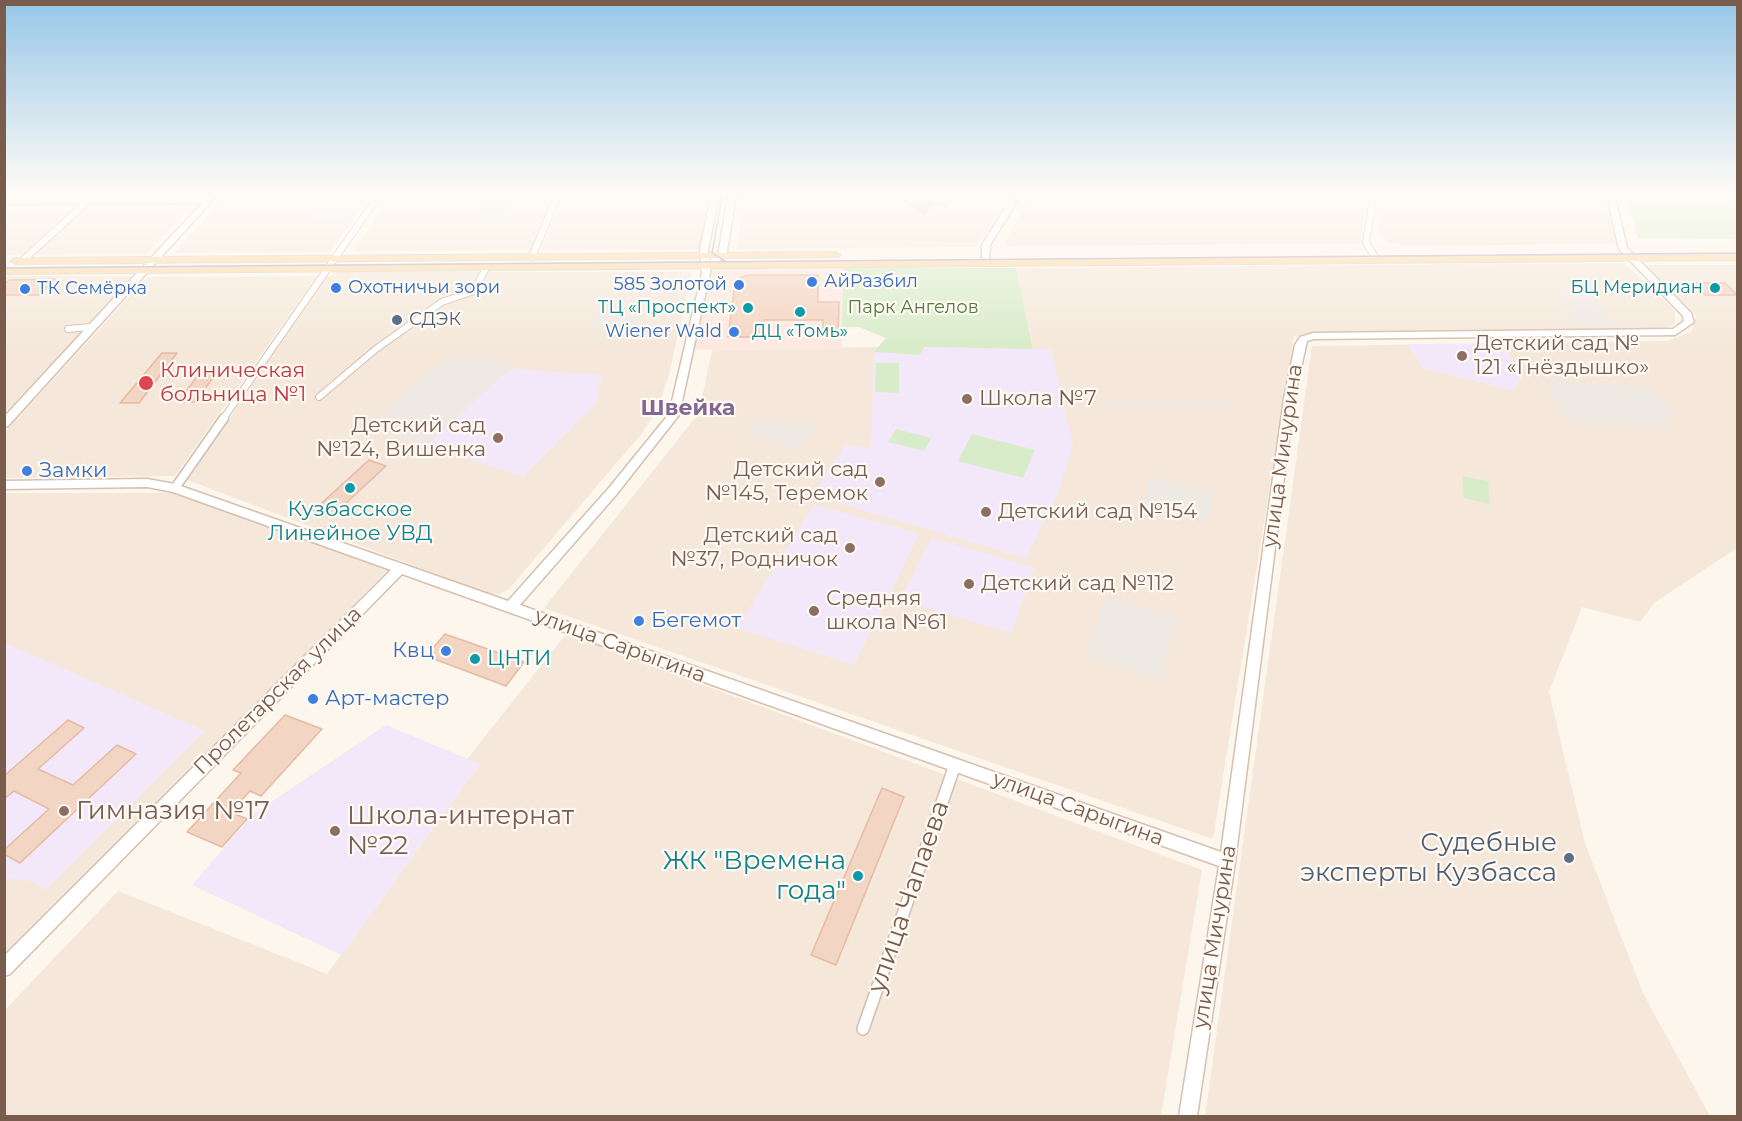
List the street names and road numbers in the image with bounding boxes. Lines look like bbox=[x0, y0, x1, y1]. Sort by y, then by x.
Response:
street label: улица Мичурина bbox=[1258, 362, 1308, 550]
street label: Пролетарская улица bbox=[189, 602, 367, 780]
street label: улица Сарыгина bbox=[531, 603, 709, 689]
street label: улица Сарыгина bbox=[989, 766, 1167, 852]
street label: улица Чапаева bbox=[861, 797, 957, 997]
street label: улица Мичурина bbox=[1188, 844, 1242, 1030]

